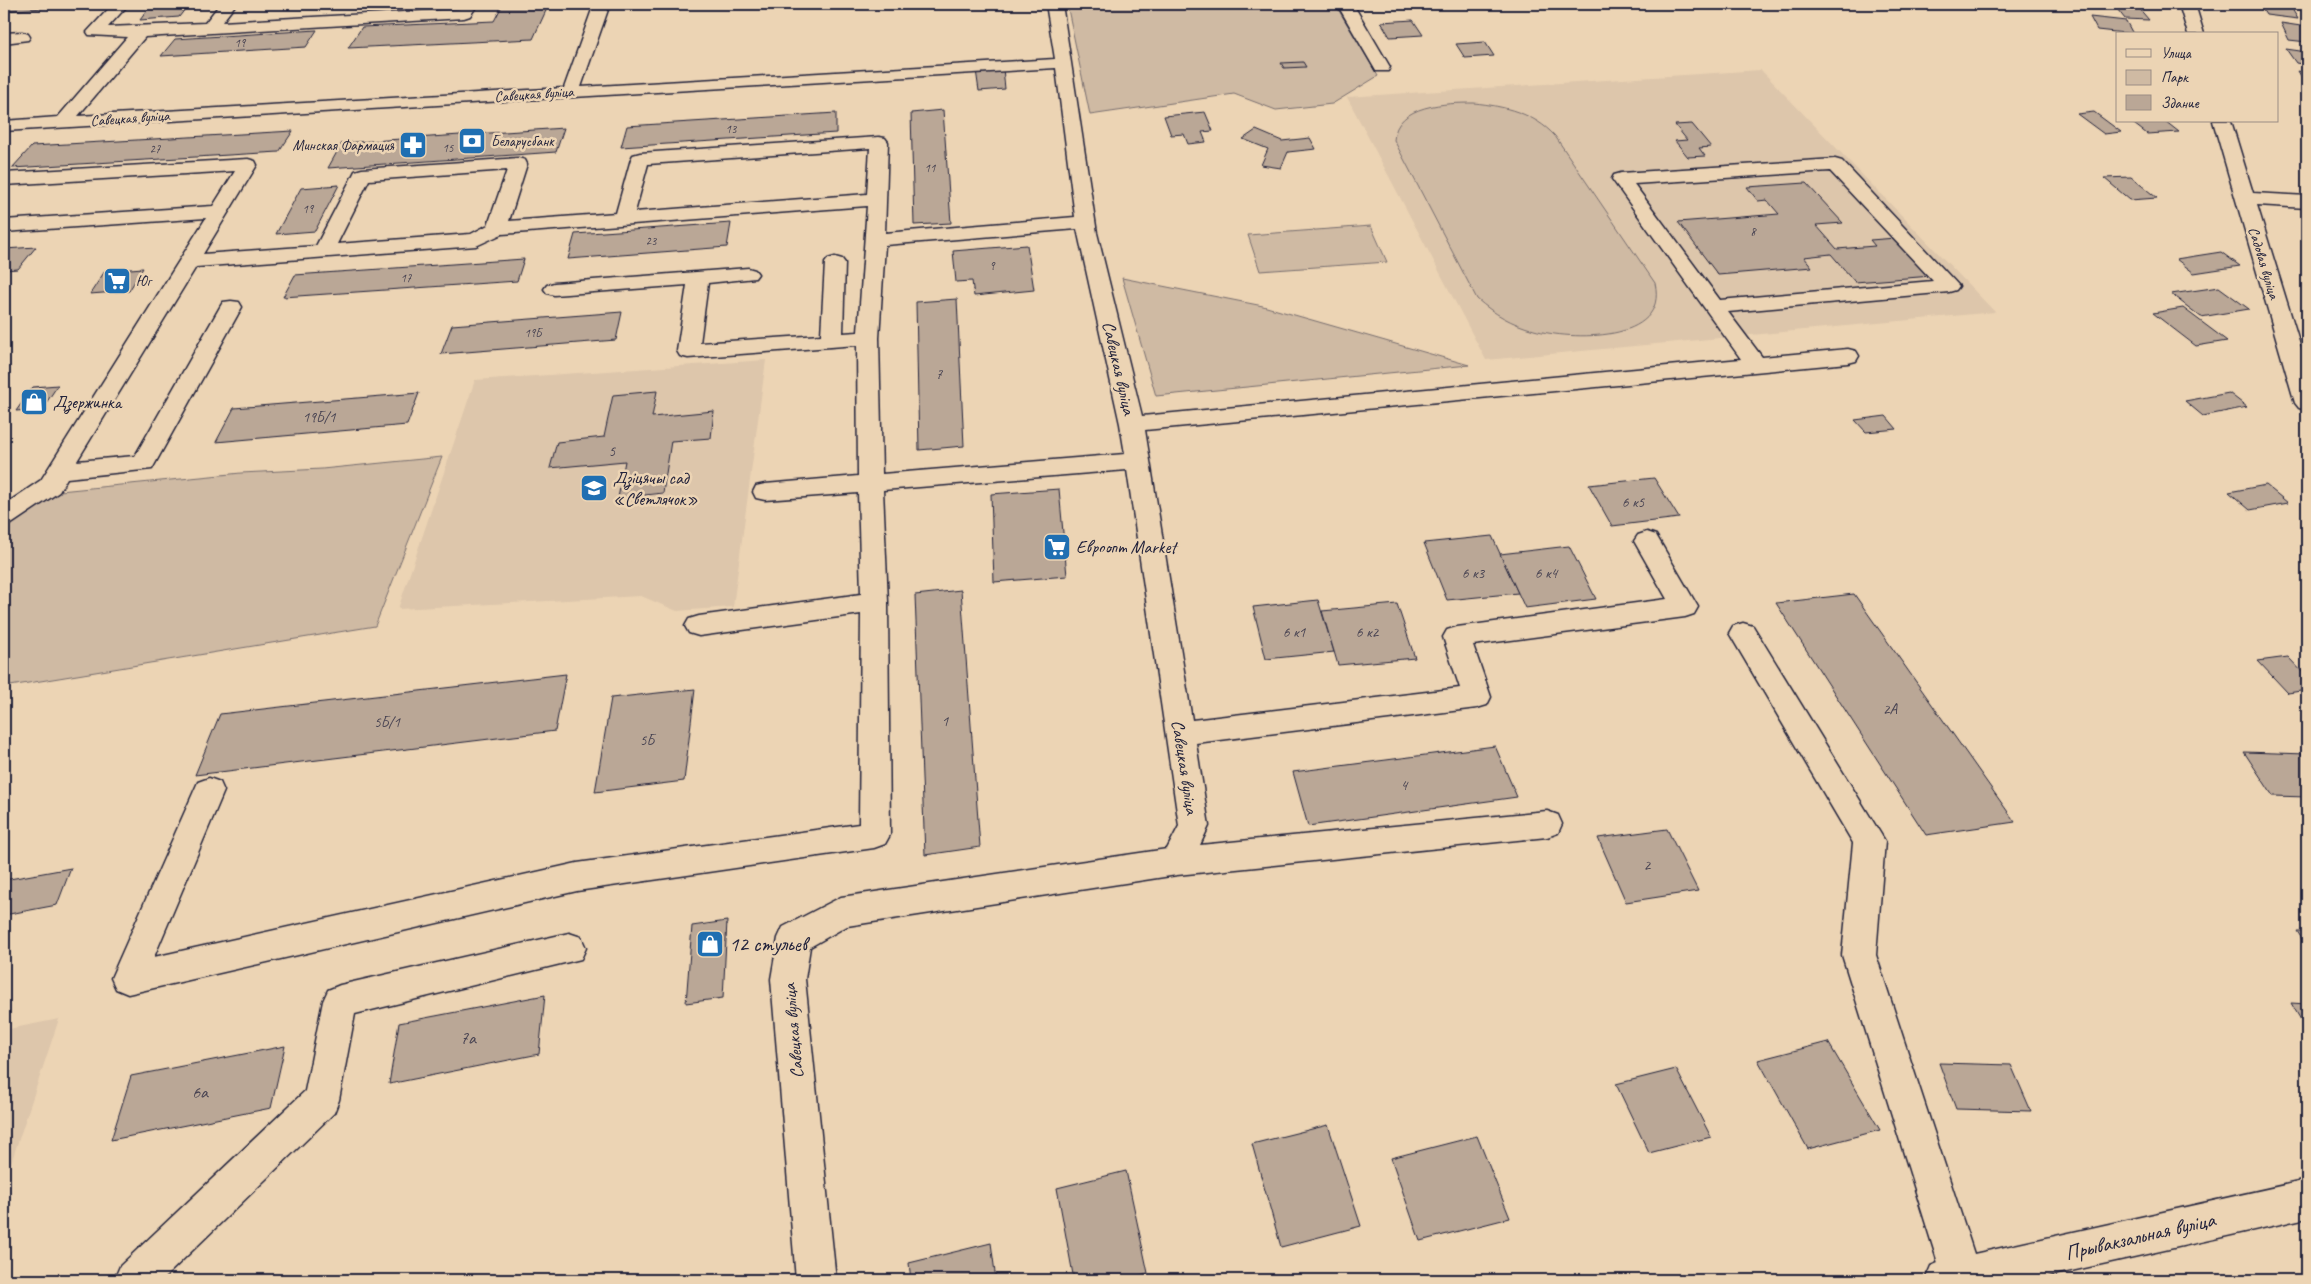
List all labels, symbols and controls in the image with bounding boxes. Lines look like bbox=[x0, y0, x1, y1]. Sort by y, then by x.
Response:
legend bbox=[2116, 32, 2278, 122]
house number: 19 bbox=[235, 35, 247, 51]
text: Улица bbox=[2161, 44, 2192, 63]
text: Парк bbox=[2161, 68, 2189, 87]
street label: Савецкая вуліца bbox=[494, 82, 576, 107]
text: Здание bbox=[2161, 94, 2200, 113]
street label: Савецкая вуліца bbox=[90, 106, 172, 131]
house number: 13 bbox=[726, 121, 738, 137]
bank icon: Беларусбанк bbox=[457, 126, 487, 156]
pharmacy icon: Минская Фармация bbox=[398, 130, 428, 160]
place label: Беларусбанк bbox=[491, 132, 555, 151]
place label: Минская Фармация bbox=[293, 136, 395, 155]
house number: 15 bbox=[443, 140, 454, 156]
house number: 27 bbox=[150, 141, 161, 157]
house number: 11 bbox=[925, 160, 936, 176]
house number: 19 bbox=[303, 201, 315, 217]
house number: 8 bbox=[1750, 224, 1757, 240]
street label: Садовая вуліца bbox=[2244, 225, 2284, 303]
house number: 23 bbox=[646, 233, 658, 249]
house number: 9 bbox=[989, 258, 996, 274]
supermarket icon: Юг bbox=[102, 266, 132, 296]
house number: 17 bbox=[401, 270, 412, 286]
place label: Юг bbox=[136, 272, 153, 291]
street label: Савецкая вуліца bbox=[1098, 319, 1141, 418]
house number: 19Б bbox=[525, 325, 543, 341]
house number: 7 bbox=[936, 365, 944, 384]
shop icon: Дзержинка bbox=[19, 387, 49, 417]
place label: Дзержинка bbox=[53, 391, 123, 414]
house number: 19Б/1 bbox=[303, 408, 337, 427]
house number: 5 bbox=[609, 442, 617, 461]
place label: Дзіцячы сад «Светлячок» bbox=[613, 467, 698, 510]
school or university icon: Дзіцячы сад «Светлячок» bbox=[579, 473, 609, 503]
house number: 6 к5 bbox=[1622, 493, 1646, 512]
supermarket icon: Евроопт Market bbox=[1042, 532, 1072, 562]
place label: Евроопт Market bbox=[1076, 536, 1179, 558]
house number: 6 к3 bbox=[1462, 564, 1486, 583]
house number: 6 к4 bbox=[1535, 564, 1559, 583]
house number: 6 к1 bbox=[1283, 623, 1307, 642]
house number: 6 к2 bbox=[1356, 623, 1380, 642]
house number: 2А bbox=[1883, 700, 1899, 719]
house number: 1 bbox=[942, 712, 950, 731]
house number: 5Б/1 bbox=[374, 713, 401, 732]
street label: Савецкая вуліца bbox=[1167, 718, 1203, 817]
house number: 5Б bbox=[640, 731, 657, 750]
house number: 4 bbox=[1401, 776, 1409, 795]
house number: 2 bbox=[1644, 856, 1652, 875]
shop icon: 12 стульев bbox=[695, 929, 725, 959]
place label: 12 стульев bbox=[729, 931, 811, 957]
street label: Савецкая вуліца bbox=[778, 982, 808, 1079]
house number: 7а bbox=[460, 1027, 477, 1049]
house number: 6а bbox=[192, 1081, 209, 1103]
street label: Прывакзальная вуліца bbox=[2063, 1206, 2219, 1266]

